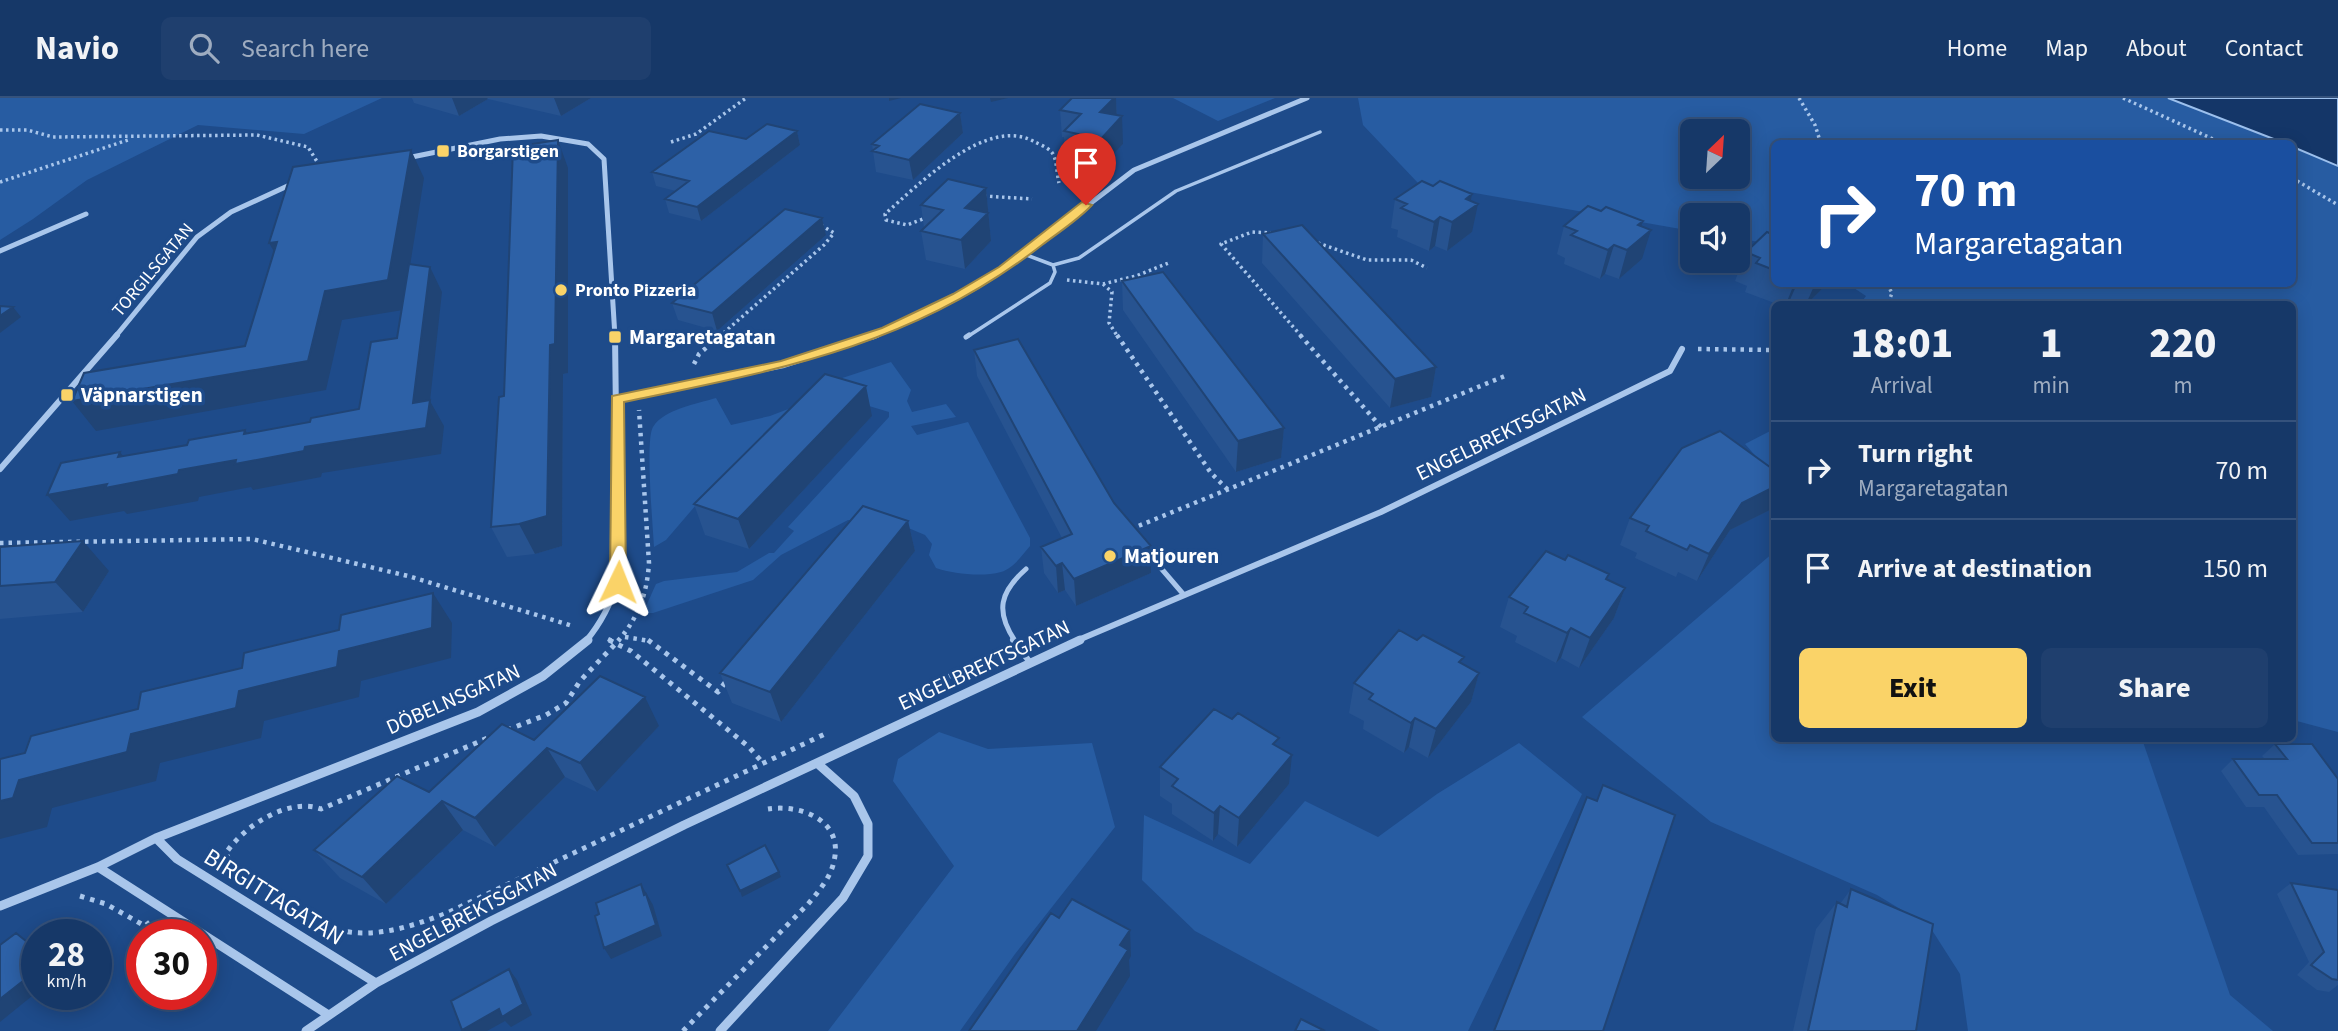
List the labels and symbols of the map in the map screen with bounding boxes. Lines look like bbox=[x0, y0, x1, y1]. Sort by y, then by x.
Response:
north arrow bbox=[1680, 119, 1750, 189]
pin bbox=[1056, 133, 1116, 205]
place label: Borgarstigen bbox=[457, 139, 559, 164]
marker: Borgarstigen bbox=[435, 143, 451, 159]
street label: TORGILSGATAN bbox=[106, 218, 200, 322]
place label: Pronto Pizzeria bbox=[575, 278, 696, 303]
marker: Pronto Pizzeria bbox=[553, 282, 569, 298]
place label: Margaretagatan bbox=[629, 322, 776, 352]
marker: Margaretagatan bbox=[607, 329, 623, 345]
place label: Väpnarstigen bbox=[80, 380, 203, 410]
street label: ENGELBREKTSGATAN bbox=[1411, 380, 1591, 488]
marker: Väpnarstigen bbox=[59, 387, 75, 403]
place label: Matjouren bbox=[1124, 541, 1219, 571]
position arrow bbox=[581, 545, 655, 619]
marker: Matjouren bbox=[1102, 548, 1118, 564]
street label: ENGELBREKTSGATAN bbox=[893, 612, 1075, 718]
street label: DÖBELNSGATAN bbox=[381, 656, 525, 742]
street label: BIRGITTAGATAN bbox=[197, 840, 351, 954]
street label: ENGELBREKTSGATAN bbox=[384, 855, 562, 969]
speed limit sign: 30 bbox=[126, 919, 217, 1010]

